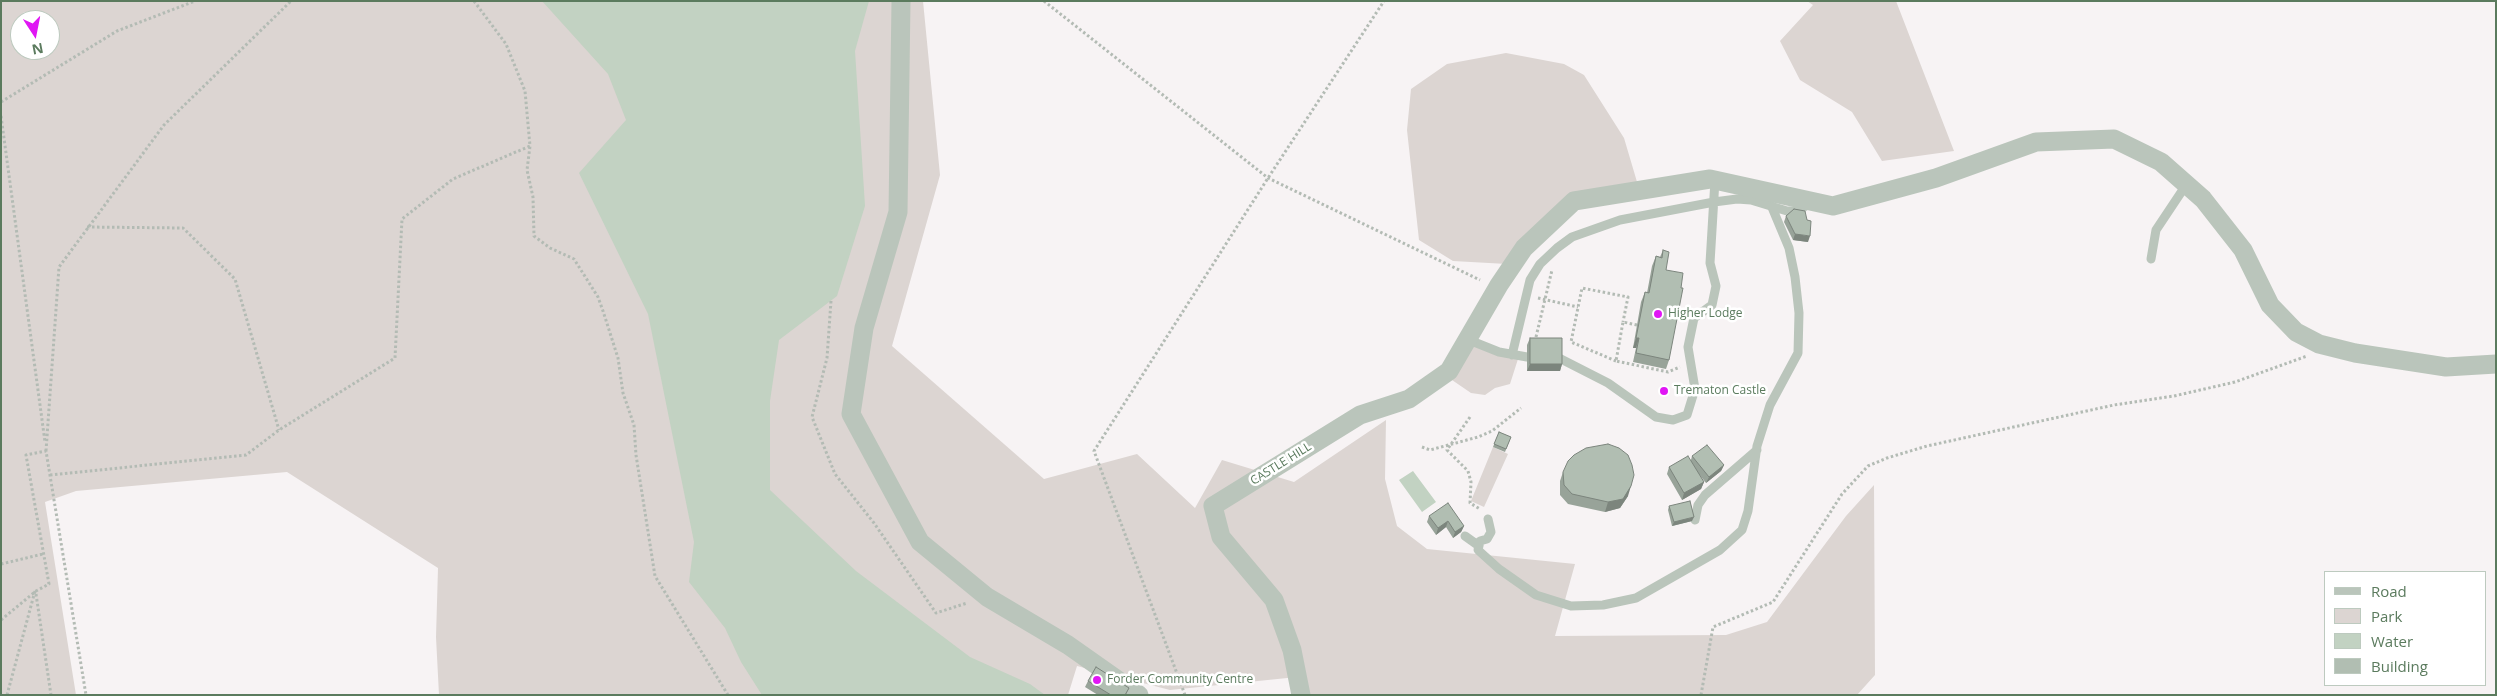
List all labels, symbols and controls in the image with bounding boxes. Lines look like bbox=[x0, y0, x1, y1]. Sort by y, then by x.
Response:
north arrow bbox=[10, 10, 60, 60]
text: N bbox=[30, 39, 45, 60]
place label: Higher Lodge bbox=[1668, 307, 1743, 321]
marker: Higher Lodge bbox=[1652, 308, 1664, 320]
place label: Trematon Castle bbox=[1674, 384, 1766, 398]
marker: Trematon Castle bbox=[1658, 385, 1670, 397]
street label: CASTLE HILL bbox=[1248, 440, 1314, 488]
legend bbox=[2324, 571, 2487, 686]
text: Road bbox=[2371, 581, 2407, 601]
text: Park bbox=[2371, 606, 2402, 626]
text: Water bbox=[2371, 631, 2413, 651]
text: Building bbox=[2371, 656, 2428, 676]
place label: Forder Community Centre bbox=[1107, 673, 1253, 687]
marker: Forder Community Centre bbox=[1091, 674, 1103, 686]

